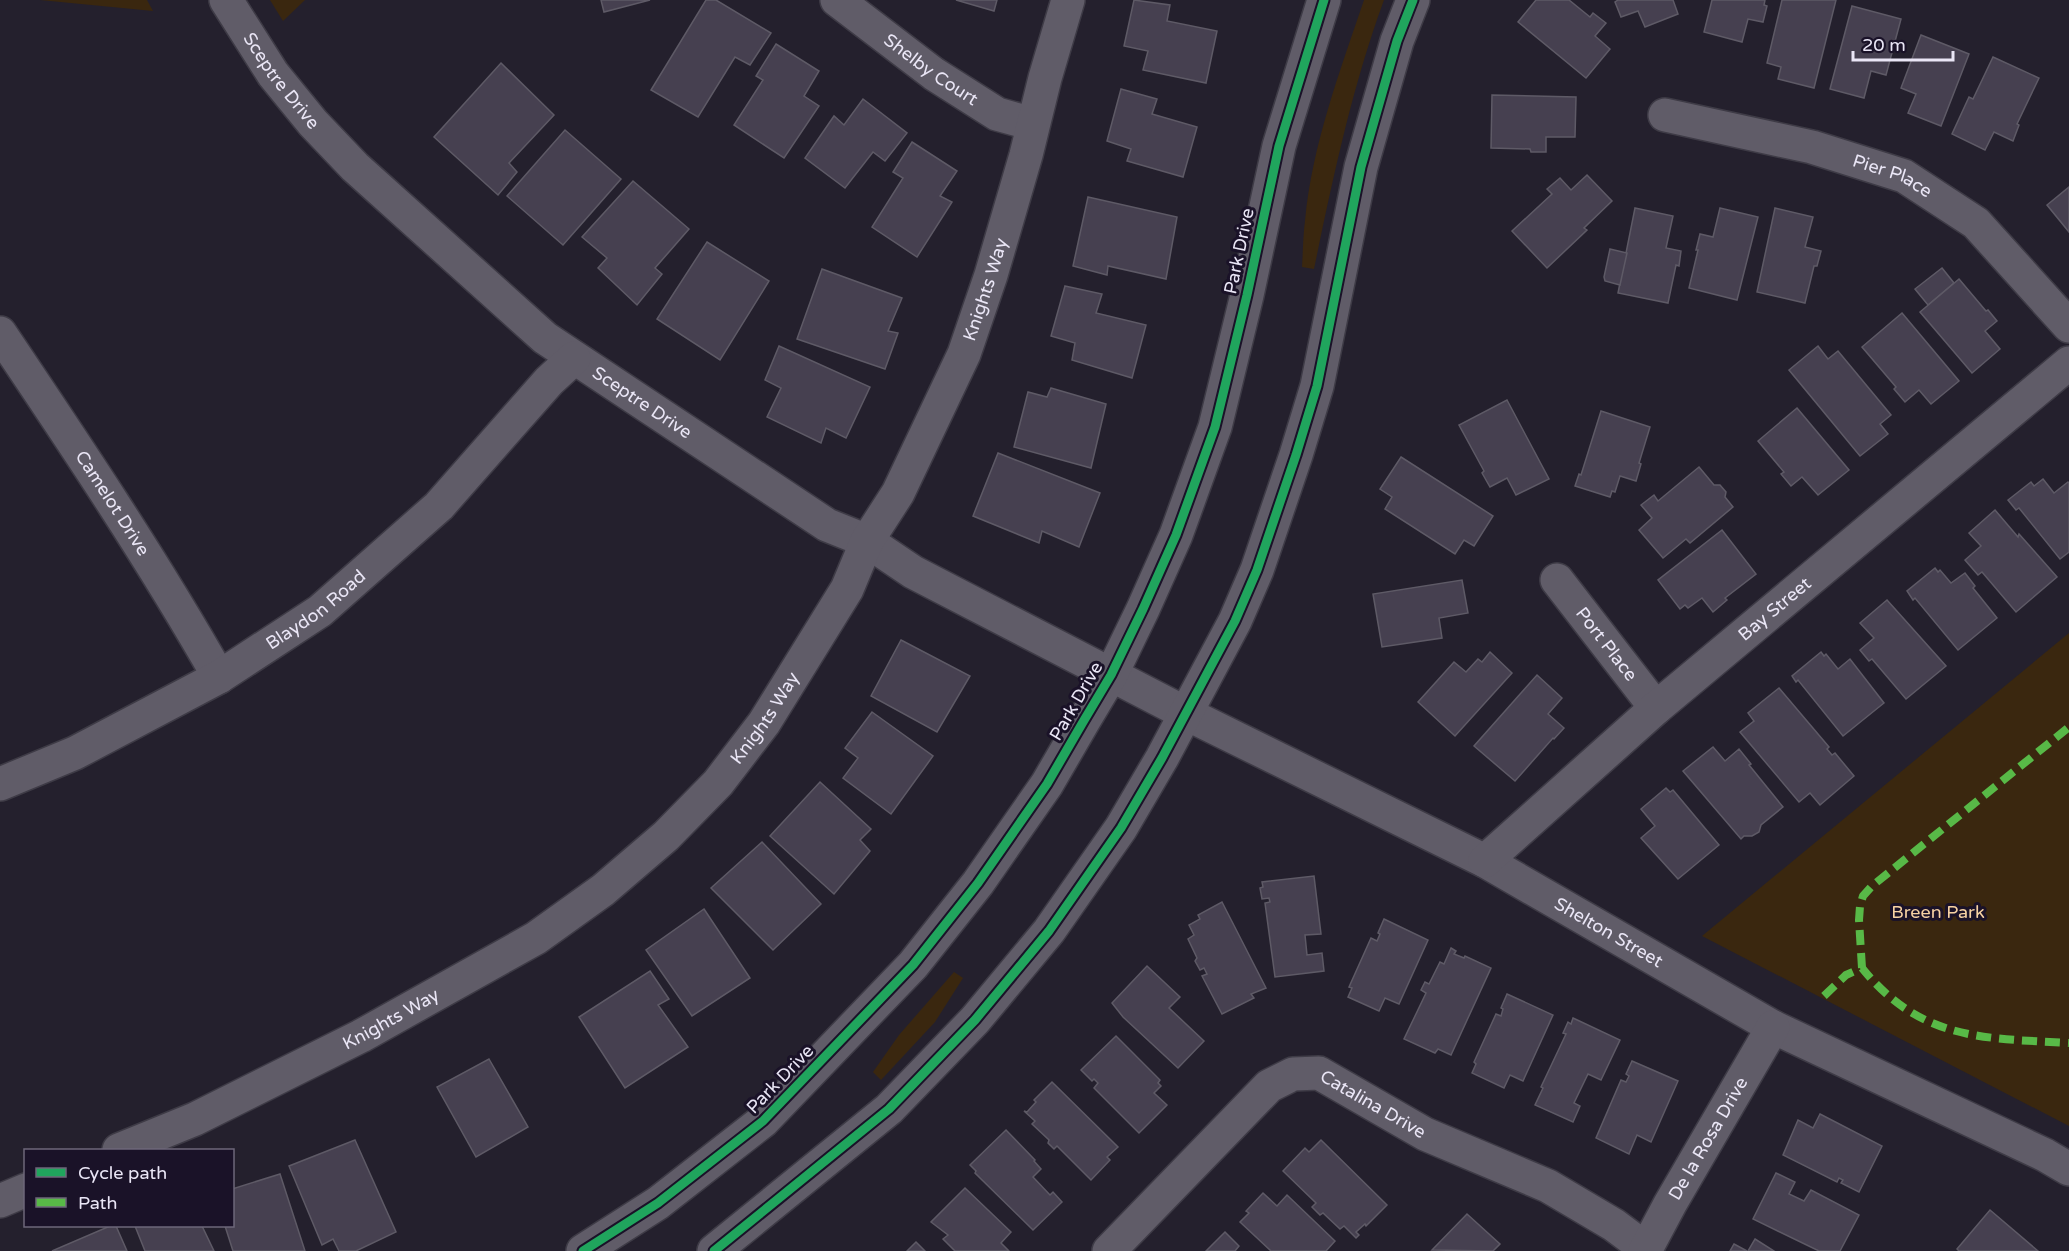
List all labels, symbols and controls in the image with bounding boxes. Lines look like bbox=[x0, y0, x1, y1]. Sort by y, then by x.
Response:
scale bar bbox=[1853, 24, 1954, 62]
street label: Sceptre Drive bbox=[238, 28, 324, 133]
street label: Shelby Court bbox=[880, 29, 982, 110]
text: 20 m bbox=[1862, 34, 1906, 56]
street label: Pier Place bbox=[1850, 150, 1936, 202]
street label: Park Drive bbox=[1219, 206, 1259, 296]
street label: Knights Way bbox=[958, 235, 1012, 344]
street label: Sceptre Drive bbox=[588, 362, 696, 443]
street label: Camelot Drive bbox=[71, 446, 155, 560]
street label: Blaydon Road bbox=[262, 565, 370, 654]
street label: Bay Street bbox=[1734, 572, 1816, 646]
street label: Port Place bbox=[1571, 603, 1642, 685]
street label: Park Drive bbox=[1045, 658, 1107, 744]
street label: Knights Way bbox=[725, 668, 804, 769]
street label: Shelton Street bbox=[1551, 892, 1667, 972]
park label: Breen Park bbox=[1891, 901, 1985, 923]
street label: Knights Way bbox=[339, 983, 443, 1054]
street label: Park Drive bbox=[742, 1040, 818, 1118]
street label: Catalina Drive bbox=[1316, 1065, 1430, 1143]
street label: De la Rosa Drive bbox=[1664, 1073, 1753, 1204]
legend bbox=[24, 1149, 234, 1227]
text: Cycle path bbox=[78, 1162, 167, 1184]
text: Path bbox=[78, 1192, 117, 1214]

